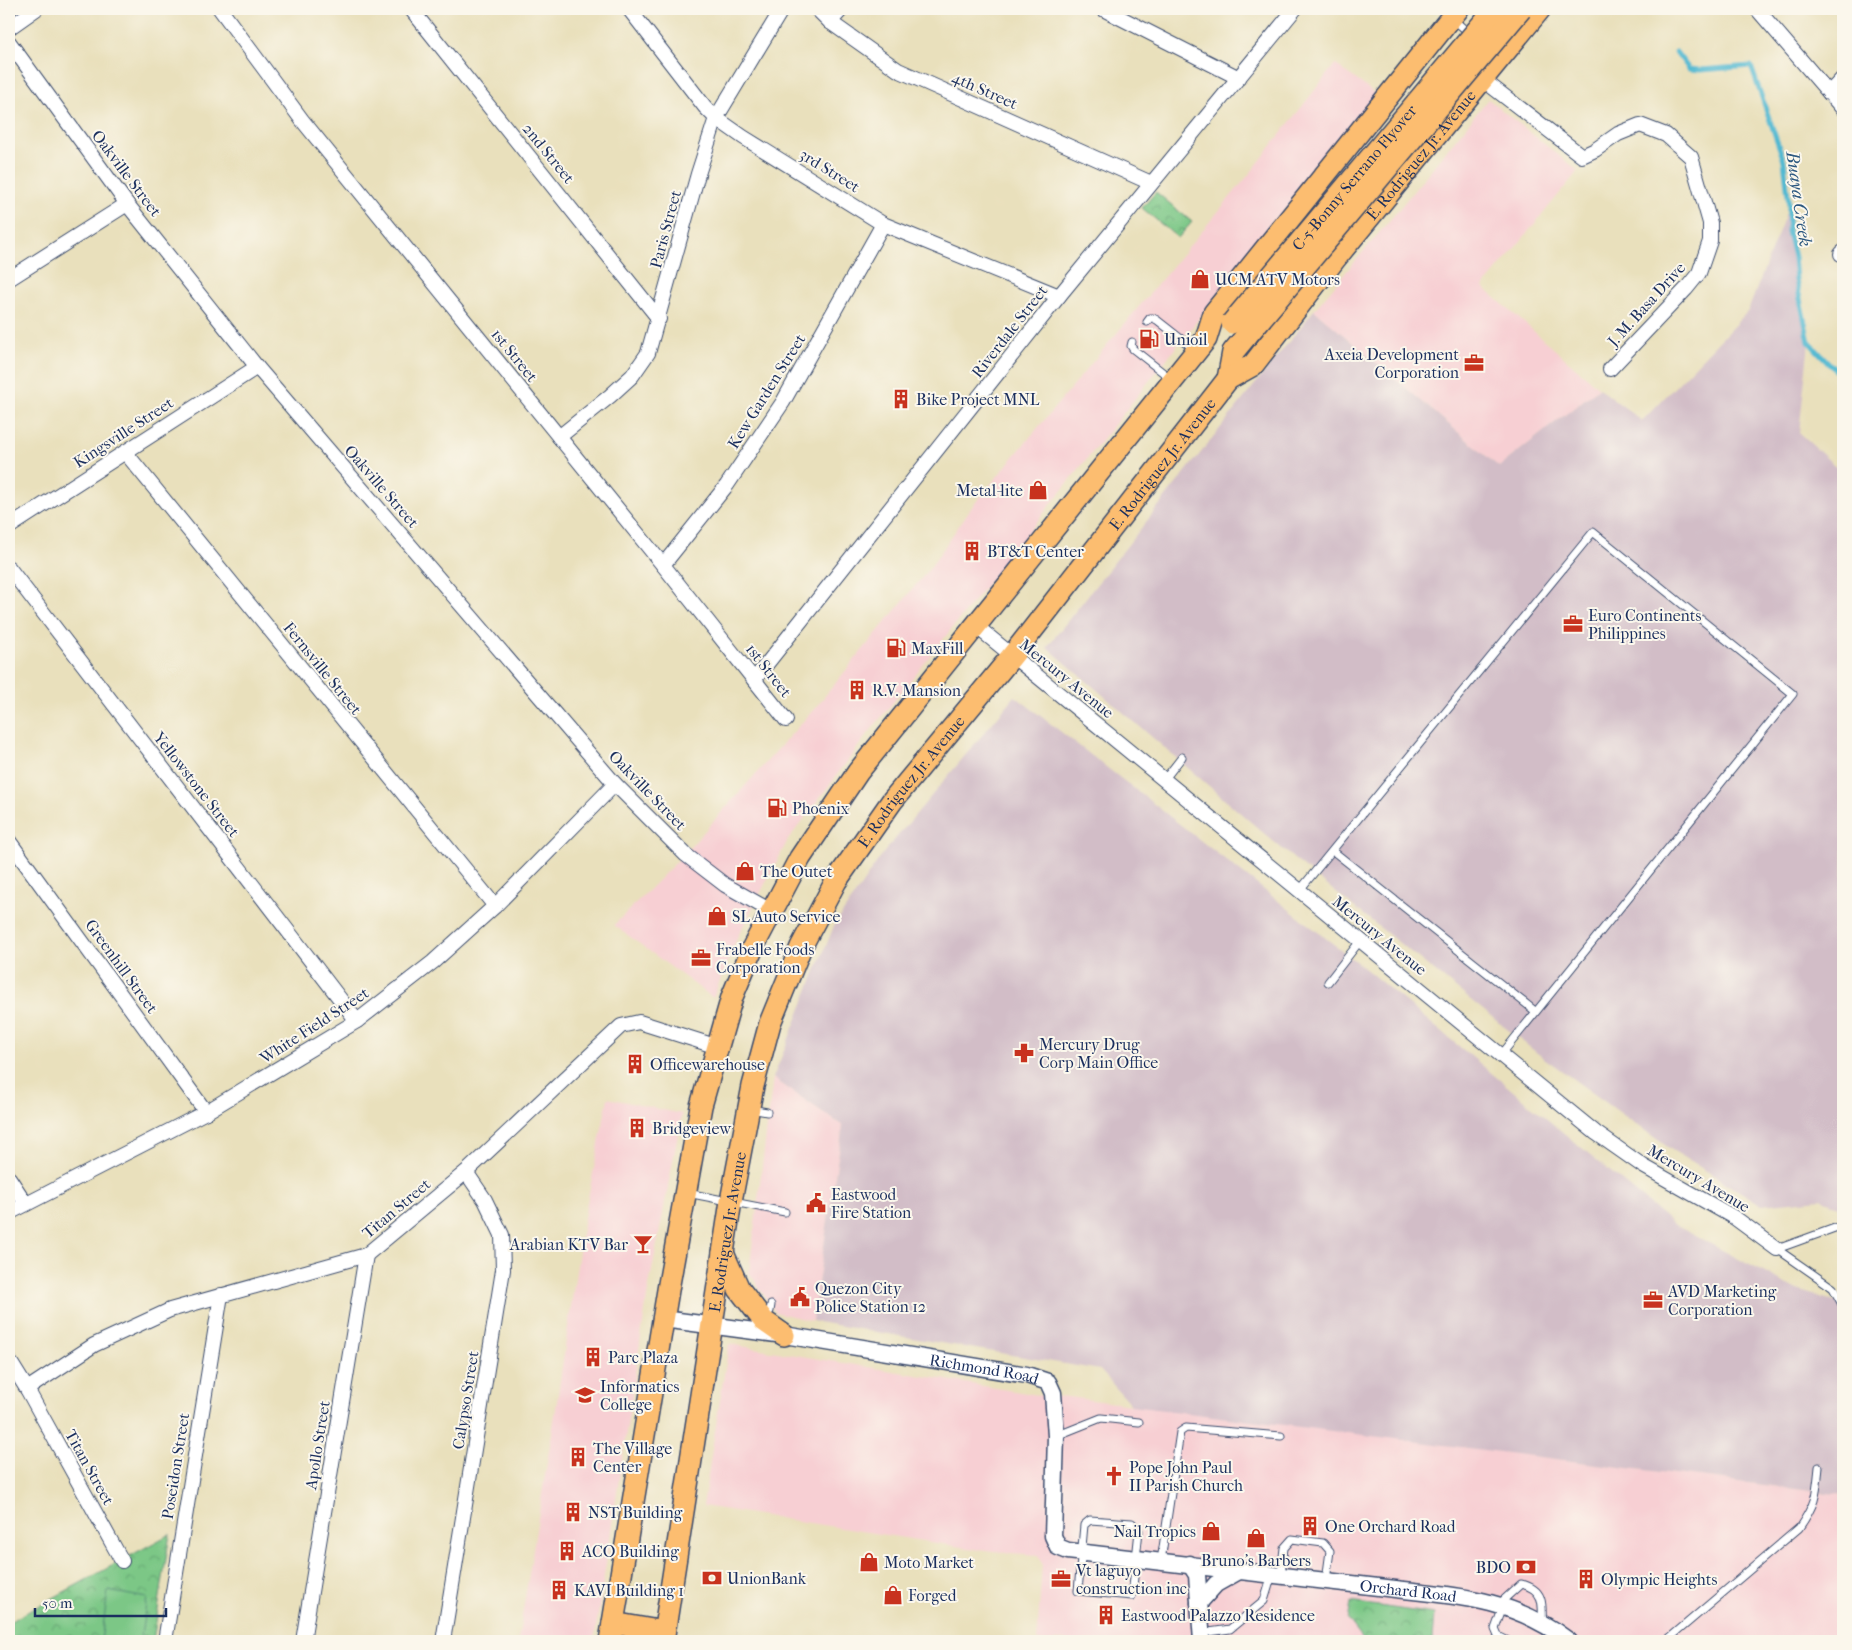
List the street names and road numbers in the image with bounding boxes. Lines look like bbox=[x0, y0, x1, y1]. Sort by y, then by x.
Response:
street label: 4th Street bbox=[949, 68, 1021, 113]
street label: E. Rodriguez Jr. Avenue bbox=[1362, 86, 1480, 224]
street label: C-5-Bonny Serrano Flyover bbox=[1288, 101, 1421, 254]
street label: 2nd Street bbox=[519, 119, 579, 187]
street label: Oakville Street bbox=[88, 126, 165, 221]
street label: 3rd Street bbox=[796, 144, 864, 197]
street label: Paris Street bbox=[646, 188, 685, 270]
street label: J. M. Basa Drive bbox=[1602, 258, 1689, 352]
street label: Riverdale Street bbox=[967, 281, 1052, 381]
street label: 1st Street bbox=[487, 325, 542, 386]
street label: Kew Garden Street bbox=[724, 330, 809, 452]
street label: Kingsville Street bbox=[70, 393, 177, 472]
street label: E. Rodriguez Jr. Avenue bbox=[1105, 394, 1220, 534]
street label: Oakville Street bbox=[341, 441, 423, 532]
street label: Fernsville Street bbox=[280, 618, 366, 719]
street label: Mercury Avenue bbox=[1016, 635, 1118, 722]
street label: 1st Street bbox=[742, 640, 796, 701]
street label: E. Rodriguez Jr. Avenue bbox=[854, 712, 969, 851]
street label: Yellowstone Street bbox=[149, 727, 244, 841]
street label: Oakville Street bbox=[605, 747, 691, 834]
street label: Mercury Avenue bbox=[1329, 892, 1431, 979]
street label: Greenhill Street bbox=[81, 916, 162, 1017]
street label: White Field Street bbox=[255, 983, 373, 1068]
street label: Mercury Avenue bbox=[1644, 1141, 1753, 1216]
street label: E. Rodriguez Jr. Avenue bbox=[705, 1150, 750, 1314]
street label: Titan Street bbox=[358, 1174, 435, 1242]
street label: Calypso Street bbox=[448, 1349, 483, 1451]
street label: Richmond Road bbox=[928, 1350, 1041, 1388]
street label: Apollo Street bbox=[301, 1399, 334, 1492]
street label: Poseidon Street bbox=[158, 1411, 193, 1521]
street label: Titan Street bbox=[61, 1426, 118, 1508]
street label: Orchard Road bbox=[1359, 1576, 1458, 1606]

